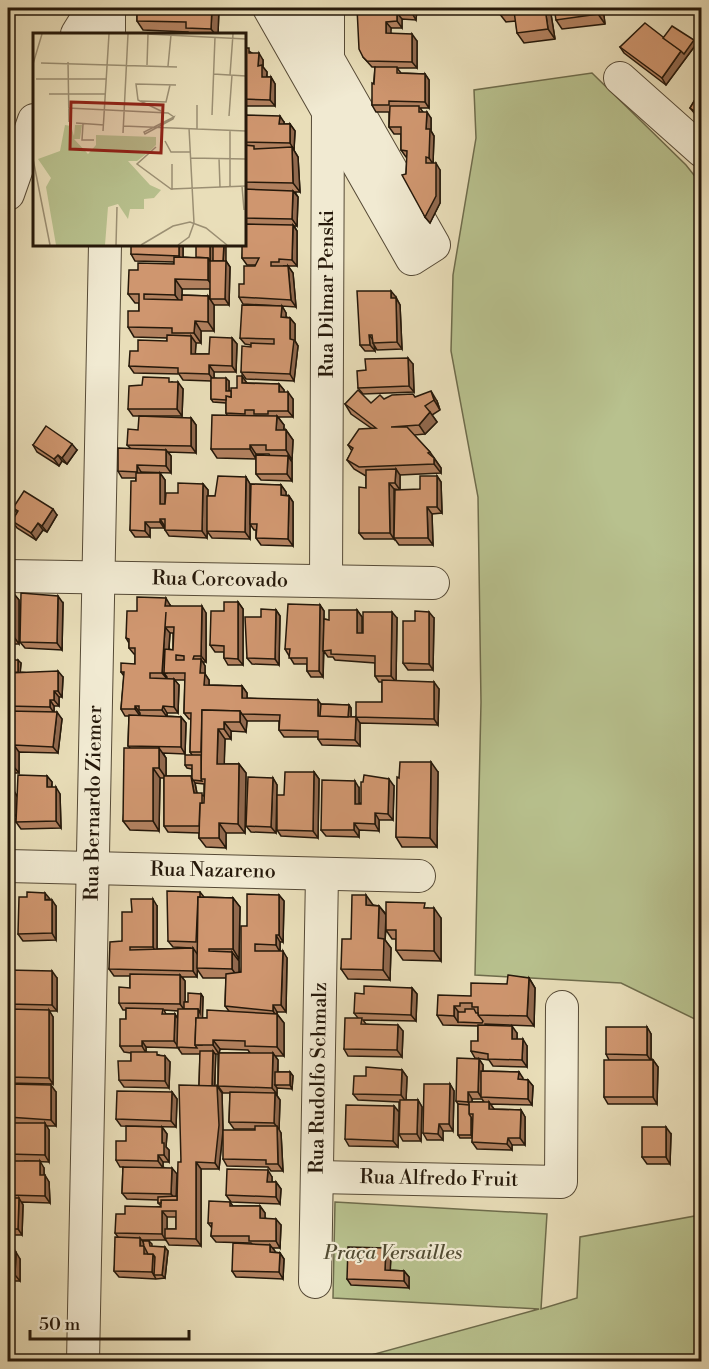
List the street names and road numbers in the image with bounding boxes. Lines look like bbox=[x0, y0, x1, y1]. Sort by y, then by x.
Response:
street label: Rua Dilmar Penski bbox=[315, 210, 340, 378]
street label: Rua Corcovado bbox=[152, 566, 288, 594]
street label: Rua Bernardo Ziemer bbox=[80, 705, 108, 901]
street label: Rua Nazareno bbox=[150, 857, 276, 885]
street label: Rua Rudolfo Schmalz bbox=[305, 982, 333, 1174]
street label: Rua Alfredo Fruit bbox=[359, 1165, 519, 1193]

